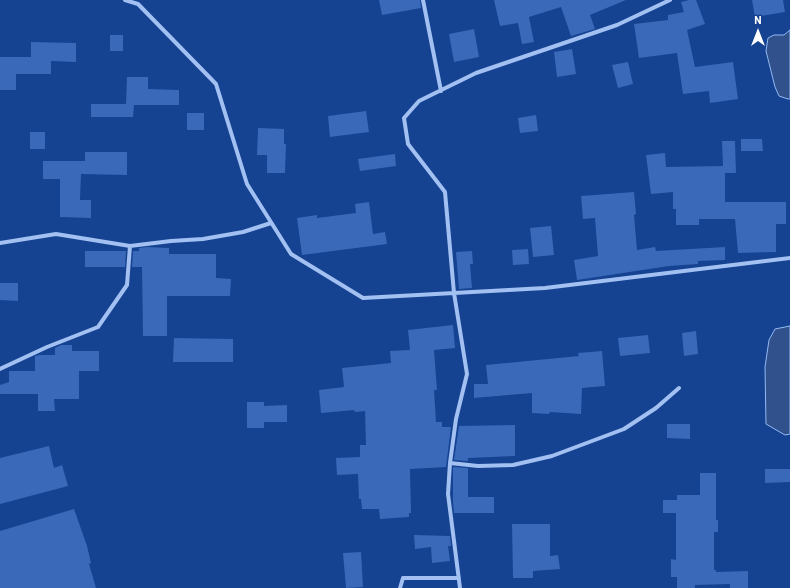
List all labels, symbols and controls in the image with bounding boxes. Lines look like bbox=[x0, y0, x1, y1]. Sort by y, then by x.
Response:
north arrow bbox=[738, 12, 778, 52]
text: N bbox=[754, 13, 762, 26]

